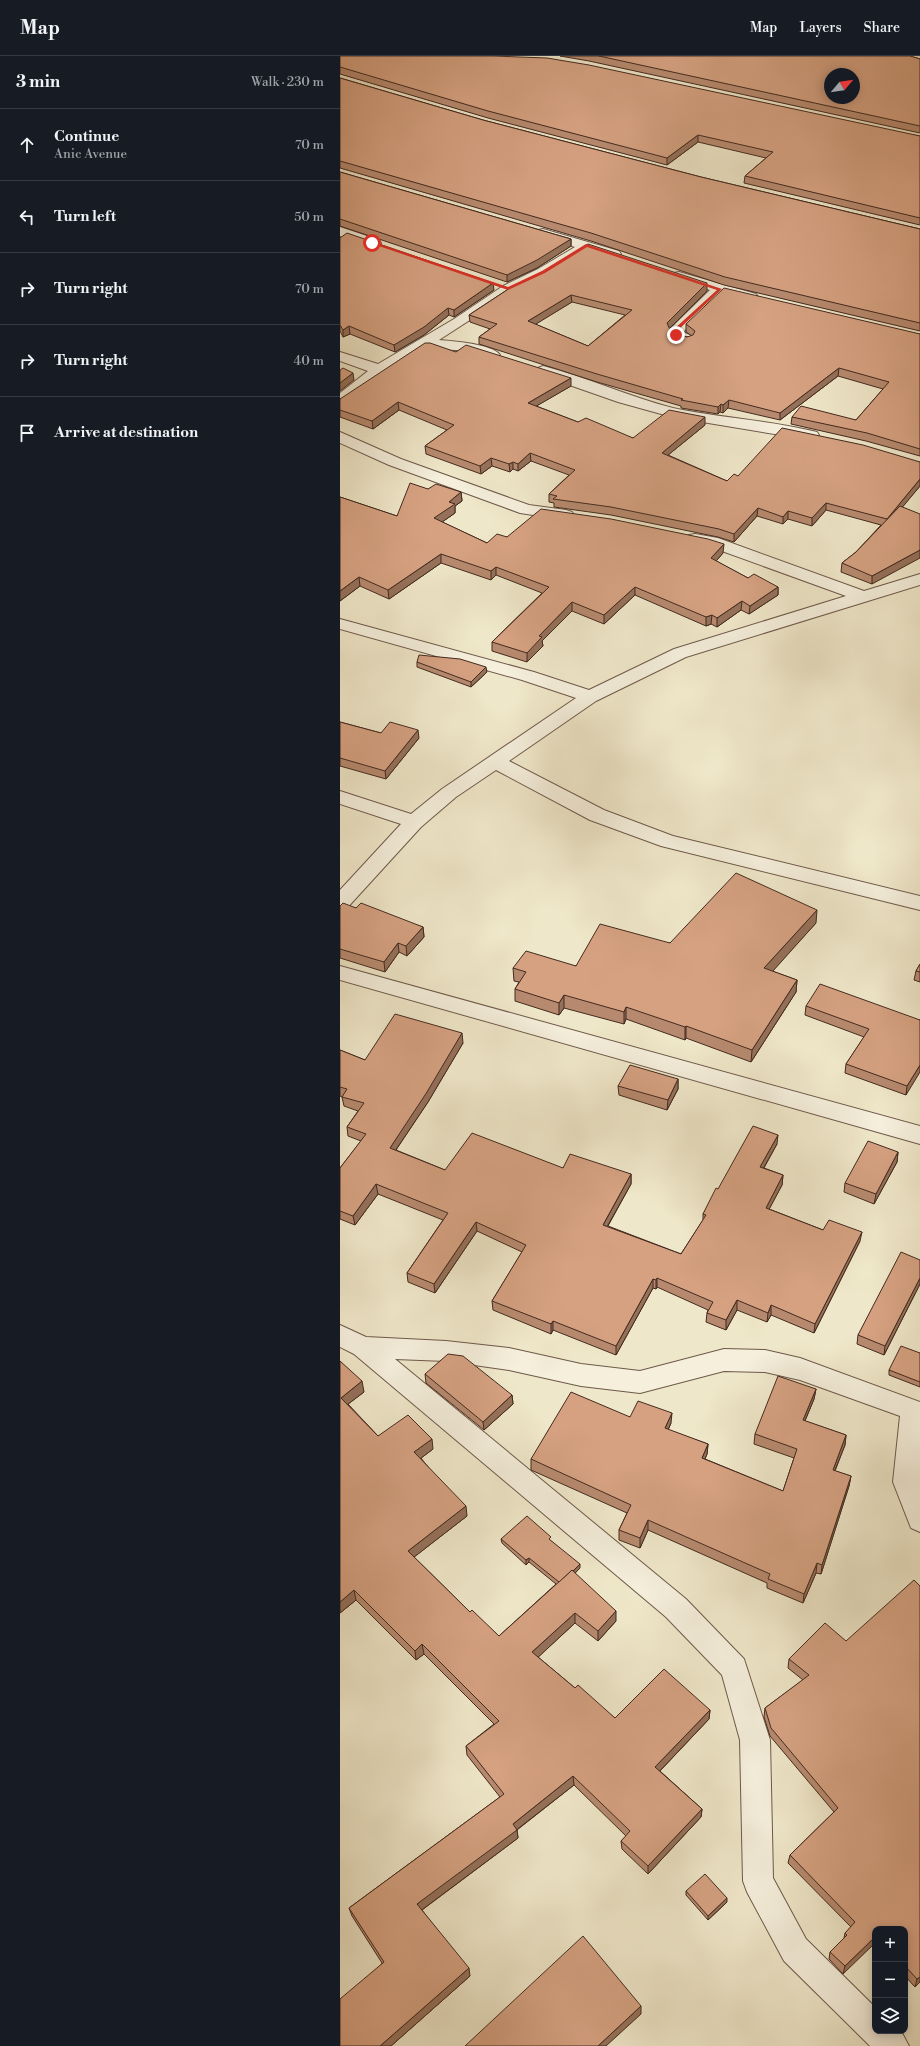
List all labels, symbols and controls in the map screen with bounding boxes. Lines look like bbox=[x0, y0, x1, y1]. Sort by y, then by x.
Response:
text: Map bbox=[20, 16, 60, 40]
text: Map bbox=[750, 19, 777, 37]
text: Layers bbox=[799, 19, 842, 37]
text: Share bbox=[864, 19, 900, 37]
north arrow bbox=[824, 68, 860, 104]
text: 3 min bbox=[16, 71, 60, 93]
text: Walk · 230 m bbox=[251, 74, 324, 90]
text: Continue bbox=[54, 127, 119, 146]
icon: ahead bbox=[16, 134, 38, 156]
text: 70 m bbox=[295, 137, 324, 153]
text: Anic Avenue bbox=[54, 146, 127, 162]
icon: left bbox=[16, 206, 38, 228]
text: Turn left bbox=[54, 207, 116, 226]
text: 50 m bbox=[294, 209, 324, 225]
route start bbox=[363, 234, 381, 252]
icon: right bbox=[16, 278, 38, 300]
text: Turn right bbox=[54, 279, 128, 298]
text: 70 m bbox=[295, 281, 324, 297]
route end bbox=[667, 326, 685, 344]
icon: right bbox=[16, 350, 38, 372]
text: Turn right bbox=[54, 351, 128, 370]
text: 40 m bbox=[294, 353, 324, 369]
icon: arrive bbox=[16, 422, 38, 444]
text: Arrive at destination bbox=[54, 423, 198, 442]
map controls bbox=[872, 1926, 908, 2034]
button: + bbox=[872, 1926, 908, 1962]
button: − bbox=[872, 1962, 908, 1998]
button: layers bbox=[872, 1998, 908, 2034]

